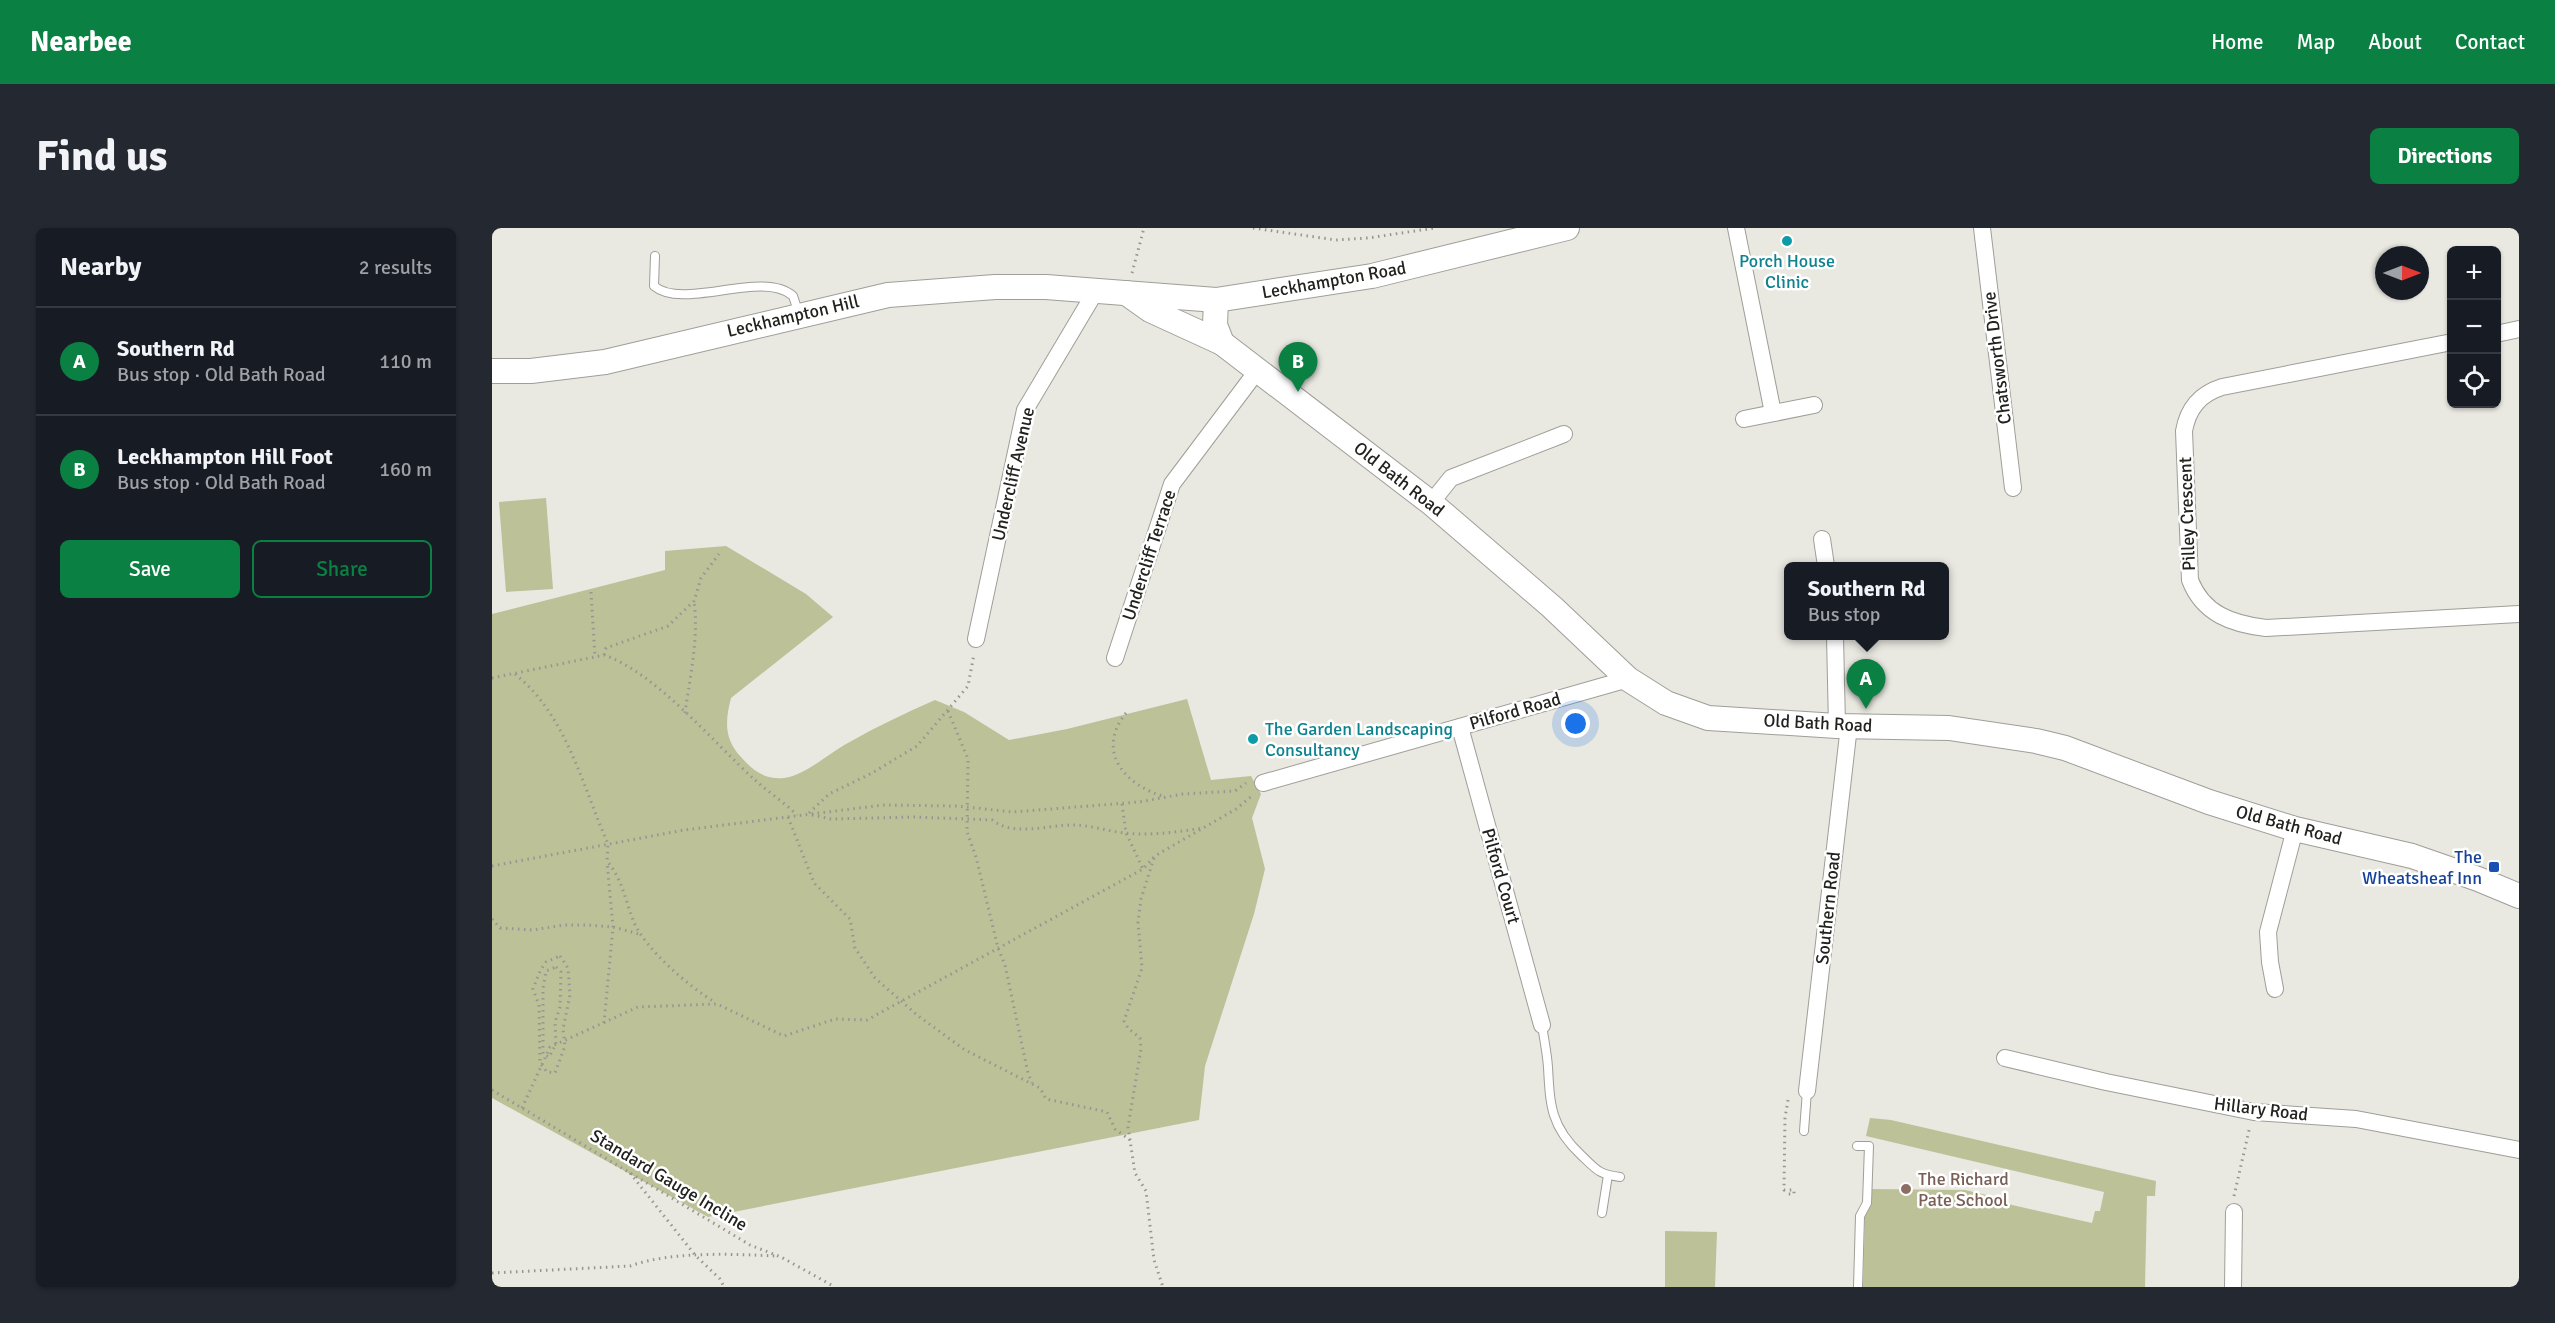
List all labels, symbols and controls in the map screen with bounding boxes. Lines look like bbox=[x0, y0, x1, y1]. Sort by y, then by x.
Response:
text: Nearbee bbox=[30, 25, 132, 59]
text: Home bbox=[2211, 29, 2264, 55]
text: Map bbox=[2297, 29, 2335, 55]
text: About bbox=[2368, 29, 2422, 55]
text: Contact bbox=[2455, 29, 2525, 55]
button: Directions bbox=[2370, 128, 2519, 184]
text: Find us bbox=[36, 131, 167, 182]
marker: Porch House Clinic bbox=[1780, 234, 1794, 248]
north arrow bbox=[2375, 246, 2429, 300]
map controls bbox=[2447, 246, 2501, 408]
button: + bbox=[2447, 246, 2501, 300]
place label: Porch House Clinic bbox=[1739, 250, 1835, 293]
text: Nearby bbox=[60, 251, 141, 283]
text: 2 results bbox=[359, 255, 432, 280]
street label: Leckhampton Road bbox=[1260, 256, 1408, 304]
street label: Leckhampton Hill bbox=[725, 290, 861, 342]
street label: Chatsworth Drive bbox=[1978, 291, 2016, 425]
button: − bbox=[2447, 300, 2501, 354]
text: Southern Rd bbox=[117, 335, 235, 362]
pin: B bbox=[1278, 342, 1318, 392]
text: A bbox=[73, 349, 86, 374]
text: 110 m bbox=[379, 349, 432, 374]
button: locate bbox=[2447, 354, 2501, 408]
text: Bus stop · Old Bath Road bbox=[117, 362, 326, 387]
street label: Undercliff Avenue bbox=[987, 405, 1039, 543]
street label: Old Bath Road bbox=[1349, 437, 1449, 521]
text: Leckhampton Hill Foot bbox=[117, 443, 333, 470]
text: B bbox=[73, 457, 86, 482]
text: 160 m bbox=[379, 457, 432, 482]
street label: Pilley Crescent bbox=[2174, 457, 2200, 571]
text: Bus stop · Old Bath Road bbox=[117, 470, 326, 495]
street label: Undercliff Terrace bbox=[1117, 487, 1181, 623]
button: Save bbox=[60, 540, 240, 598]
button: Share bbox=[252, 540, 432, 598]
popup bbox=[1784, 562, 1949, 640]
text: Southern Rd bbox=[1808, 575, 1925, 602]
text: Bus stop bbox=[1808, 602, 1880, 627]
pin: A bbox=[1846, 660, 1886, 709]
street label: Pilford Road bbox=[1467, 687, 1563, 735]
your location bbox=[1561, 709, 1590, 738]
street label: Old Bath Road bbox=[1763, 709, 1873, 737]
place label: The Garden Landscaping Consultancy bbox=[1265, 718, 1453, 761]
marker: The Garden Landscaping Consultancy bbox=[1246, 732, 1260, 746]
street label: Old Bath Road bbox=[2234, 800, 2344, 850]
street label: Pilford Court bbox=[1477, 826, 1525, 926]
place label: The Wheatsheaf Inn bbox=[2362, 846, 2482, 889]
street label: Southern Road bbox=[1811, 851, 1845, 965]
marker: The Wheatsheaf Inn bbox=[2487, 860, 2501, 874]
street label: Hillary Road bbox=[2213, 1092, 2309, 1126]
street label: Standard Gauge Incline bbox=[586, 1124, 752, 1236]
place label: The Richard Pate School bbox=[1918, 1168, 2009, 1211]
marker: The Richard Pate School bbox=[1899, 1182, 1913, 1196]

